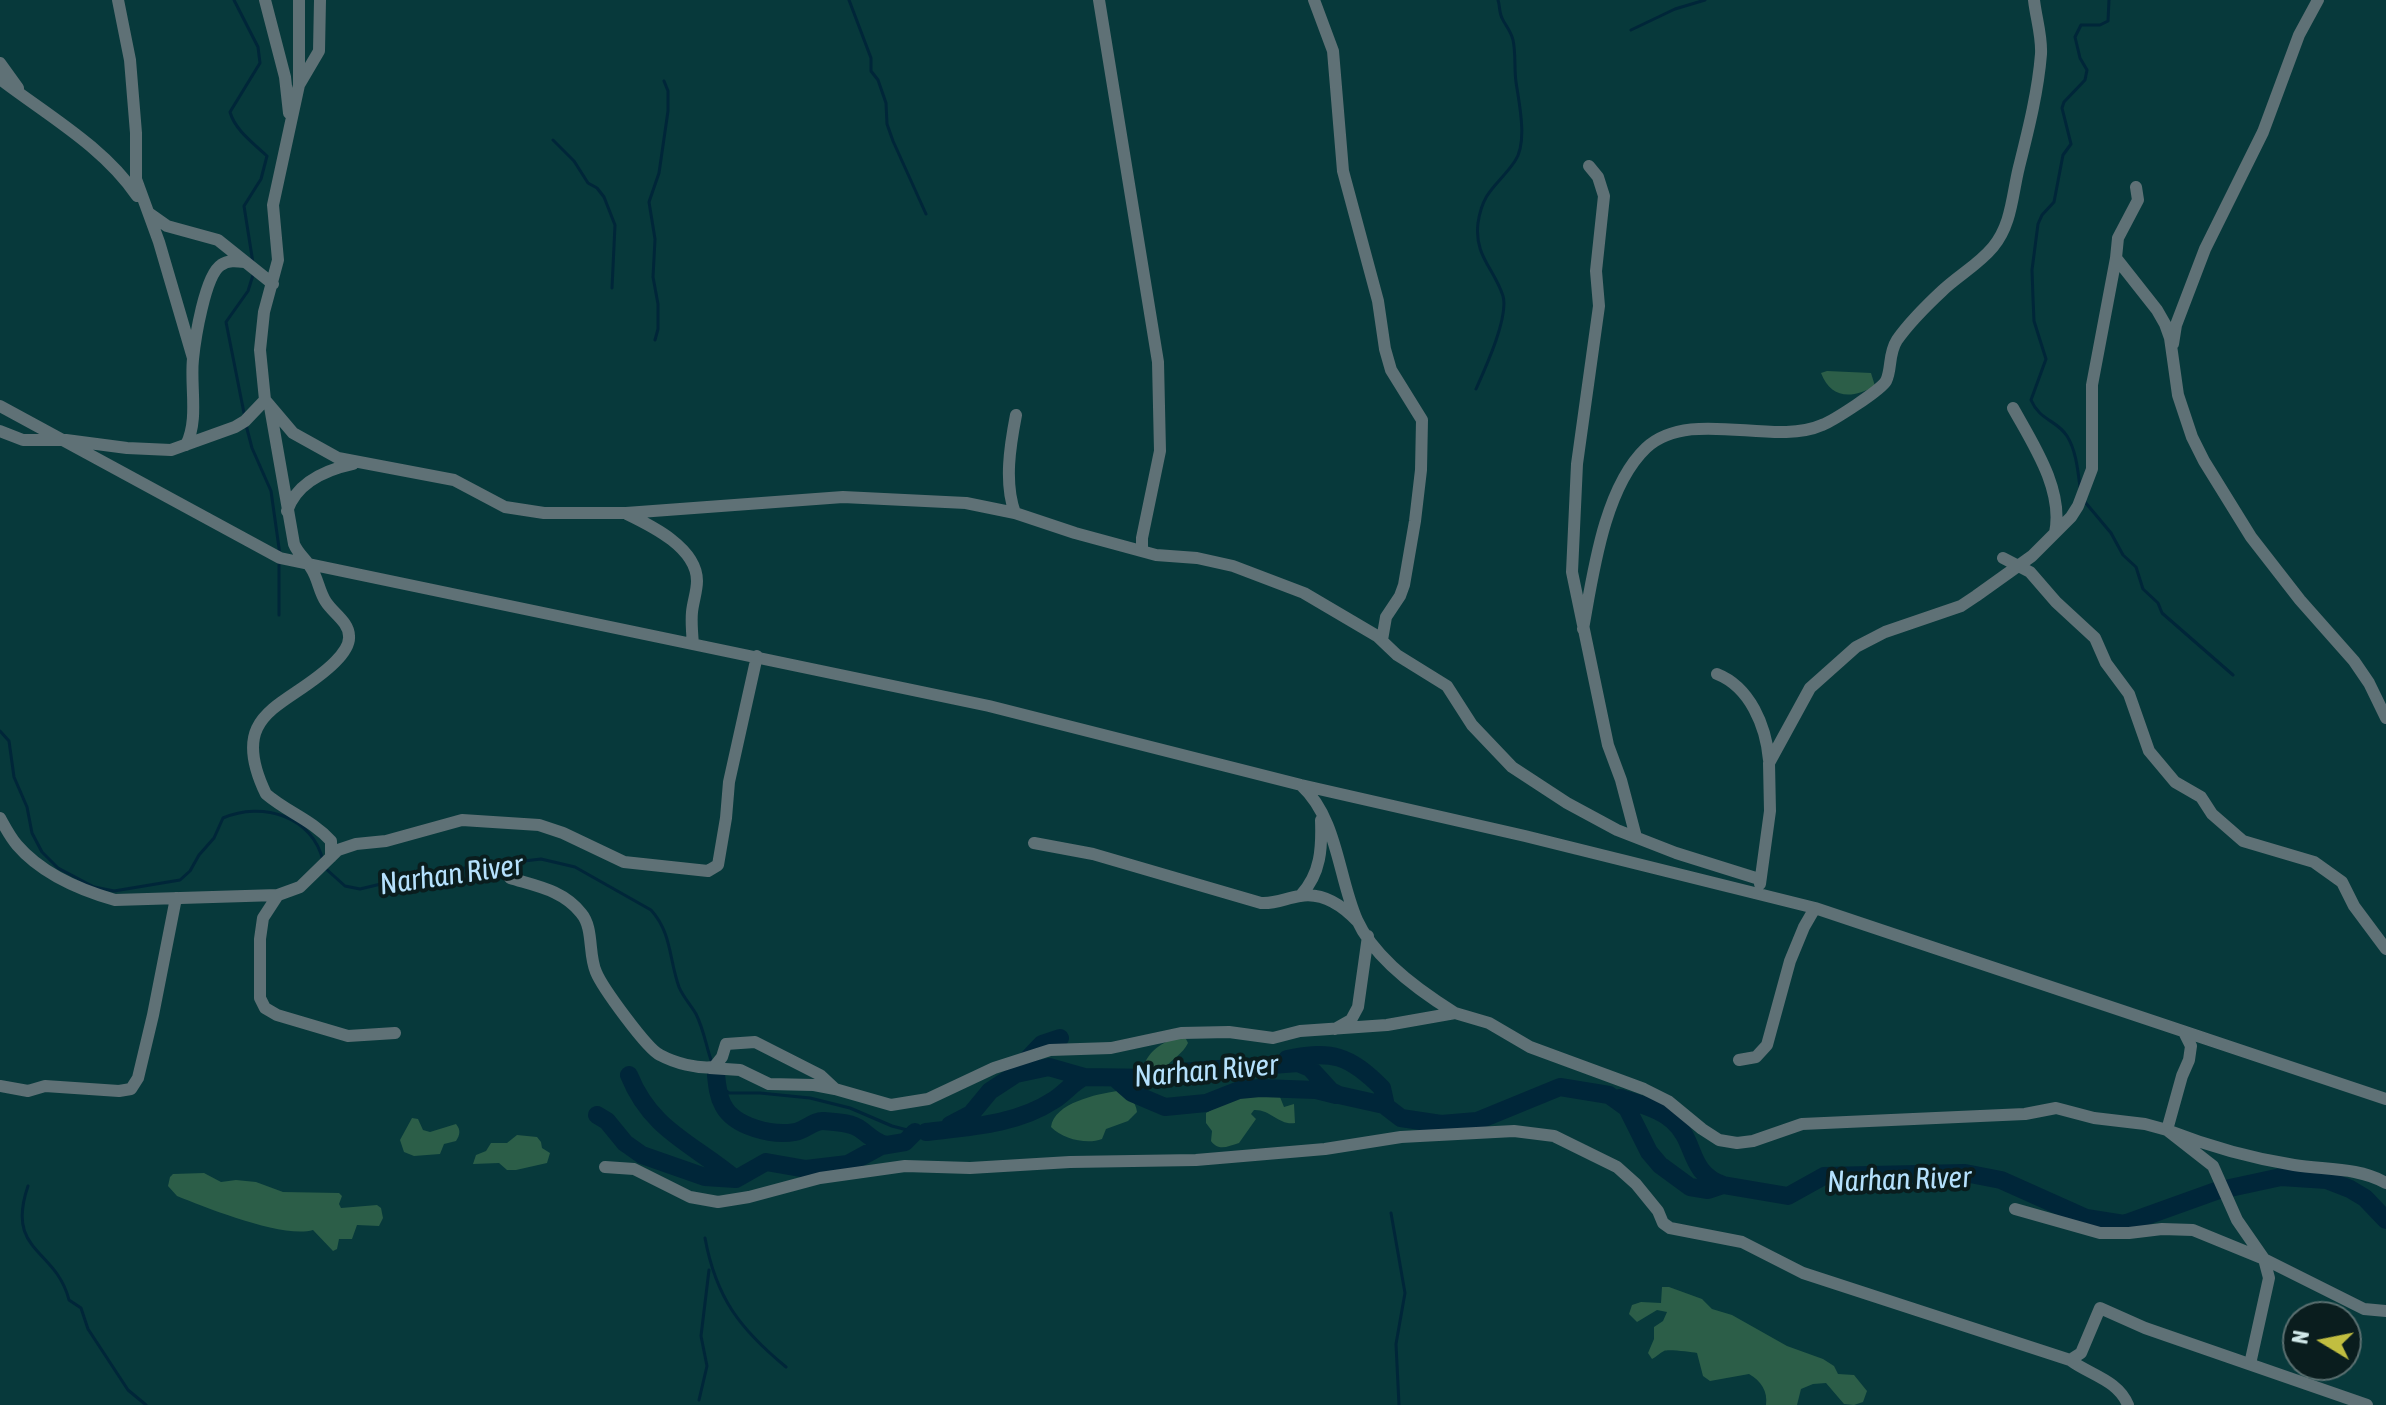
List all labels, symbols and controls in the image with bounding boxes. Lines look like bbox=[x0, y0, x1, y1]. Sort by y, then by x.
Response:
water label: Narhan River bbox=[377, 847, 525, 903]
water label: Narhan River bbox=[1133, 1047, 1279, 1095]
water label: Narhan River bbox=[1826, 1159, 1972, 1201]
north arrow bbox=[2282, 1301, 2362, 1381]
text: N bbox=[2286, 1329, 2314, 1346]

